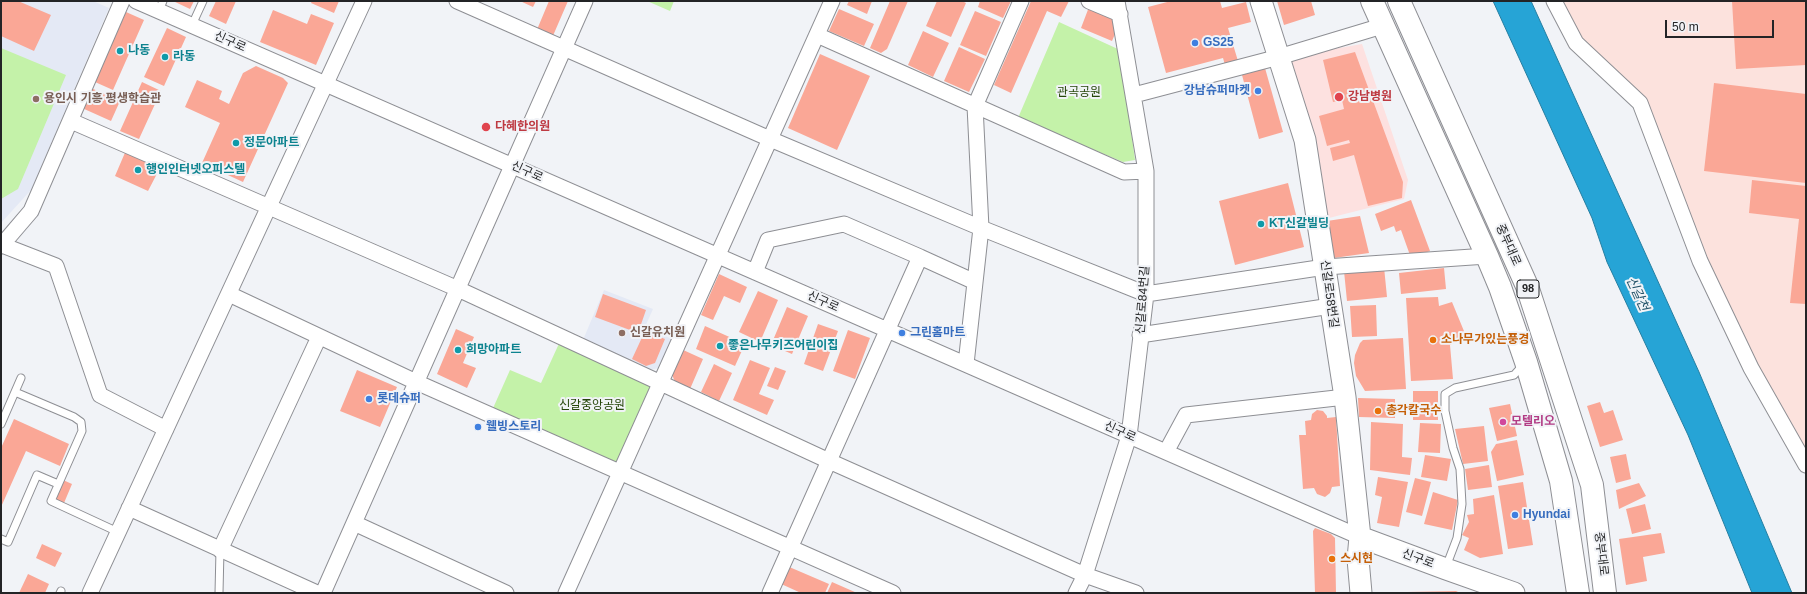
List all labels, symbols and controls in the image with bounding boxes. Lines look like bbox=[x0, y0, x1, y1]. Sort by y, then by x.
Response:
scale bar bbox=[1667, 12, 1776, 38]
text: 50 m bbox=[1672, 20, 1699, 34]
street label: 신구로 bbox=[212, 29, 248, 55]
place label: GS25 bbox=[1203, 36, 1234, 50]
marker: GS25 bbox=[1190, 38, 1200, 48]
place label: 나동 bbox=[128, 44, 150, 58]
marker: 나동 bbox=[115, 46, 125, 56]
place label: 라동 bbox=[173, 50, 195, 64]
marker: 라동 bbox=[160, 52, 170, 62]
place label: 강남슈퍼마켓 bbox=[1184, 84, 1250, 98]
park label: 관곡공원 bbox=[1057, 86, 1101, 100]
marker: 강남슈퍼마켓 bbox=[1253, 86, 1263, 96]
place label: 강남병원 bbox=[1348, 90, 1392, 104]
marker: 강남병원 bbox=[1333, 91, 1345, 103]
place label: 용인시 기흥 평생학습관 bbox=[44, 92, 161, 106]
marker: 용인시 기흥 평생학습관 bbox=[31, 94, 41, 104]
place label: 다혜한의원 bbox=[495, 120, 550, 134]
marker: 다혜한의원 bbox=[480, 121, 492, 133]
place label: 정문아파트 bbox=[244, 136, 299, 150]
marker: 정문아파트 bbox=[231, 138, 241, 148]
street label: 신구로 bbox=[509, 159, 545, 185]
place label: 행인인터넷오피스텔 bbox=[146, 163, 245, 177]
marker: 행인인터넷오피스텔 bbox=[133, 165, 143, 175]
place label: KT신갈빌딩 bbox=[1269, 217, 1329, 231]
marker: KT신갈빌딩 bbox=[1256, 219, 1266, 229]
street label: 중부대로 bbox=[1492, 222, 1524, 268]
street label: 신갈로58번길 bbox=[1317, 259, 1341, 329]
street label: 신갈로84번길 bbox=[1133, 265, 1153, 335]
water label: 신갈천 bbox=[1622, 274, 1652, 314]
road number: 98 bbox=[1517, 280, 1539, 298]
street label: 신구로 bbox=[805, 289, 841, 315]
place label: 신갈유치원 bbox=[630, 326, 685, 340]
place label: 그린홈마트 bbox=[910, 326, 965, 340]
marker: 신갈유치원 bbox=[617, 328, 627, 338]
marker: 그린홈마트 bbox=[897, 328, 907, 338]
place label: 소나무가있는풍경 bbox=[1441, 333, 1529, 347]
marker: 소나무가있는풍경 bbox=[1428, 335, 1438, 345]
place label: 좋은나무키즈어린이집 bbox=[728, 339, 838, 353]
marker: 좋은나무키즈어린이집 bbox=[715, 341, 725, 351]
place label: 희망아파트 bbox=[466, 343, 521, 357]
marker: 희망아파트 bbox=[453, 345, 463, 355]
place label: 롯데슈퍼 bbox=[377, 392, 421, 406]
marker: 롯데슈퍼 bbox=[364, 394, 374, 404]
park label: 신갈중앙공원 bbox=[559, 399, 625, 413]
place label: 총각칼국수 bbox=[1386, 404, 1441, 418]
marker: 총각칼국수 bbox=[1373, 406, 1383, 416]
place label: 모텔리오 bbox=[1511, 415, 1555, 429]
marker: 모텔리오 bbox=[1498, 417, 1508, 427]
street label: 신구로 bbox=[1102, 419, 1138, 445]
place label: 웰빙스토리 bbox=[486, 420, 541, 434]
marker: 웰빙스토리 bbox=[473, 422, 483, 432]
place label: Hyundai bbox=[1523, 508, 1570, 522]
marker: Hyundai bbox=[1510, 510, 1520, 520]
street label: 중부대로 bbox=[1591, 531, 1611, 577]
street label: 신구로 bbox=[1400, 546, 1436, 572]
place label: 스시현 bbox=[1340, 552, 1373, 566]
marker: 스시현 bbox=[1327, 554, 1337, 564]

